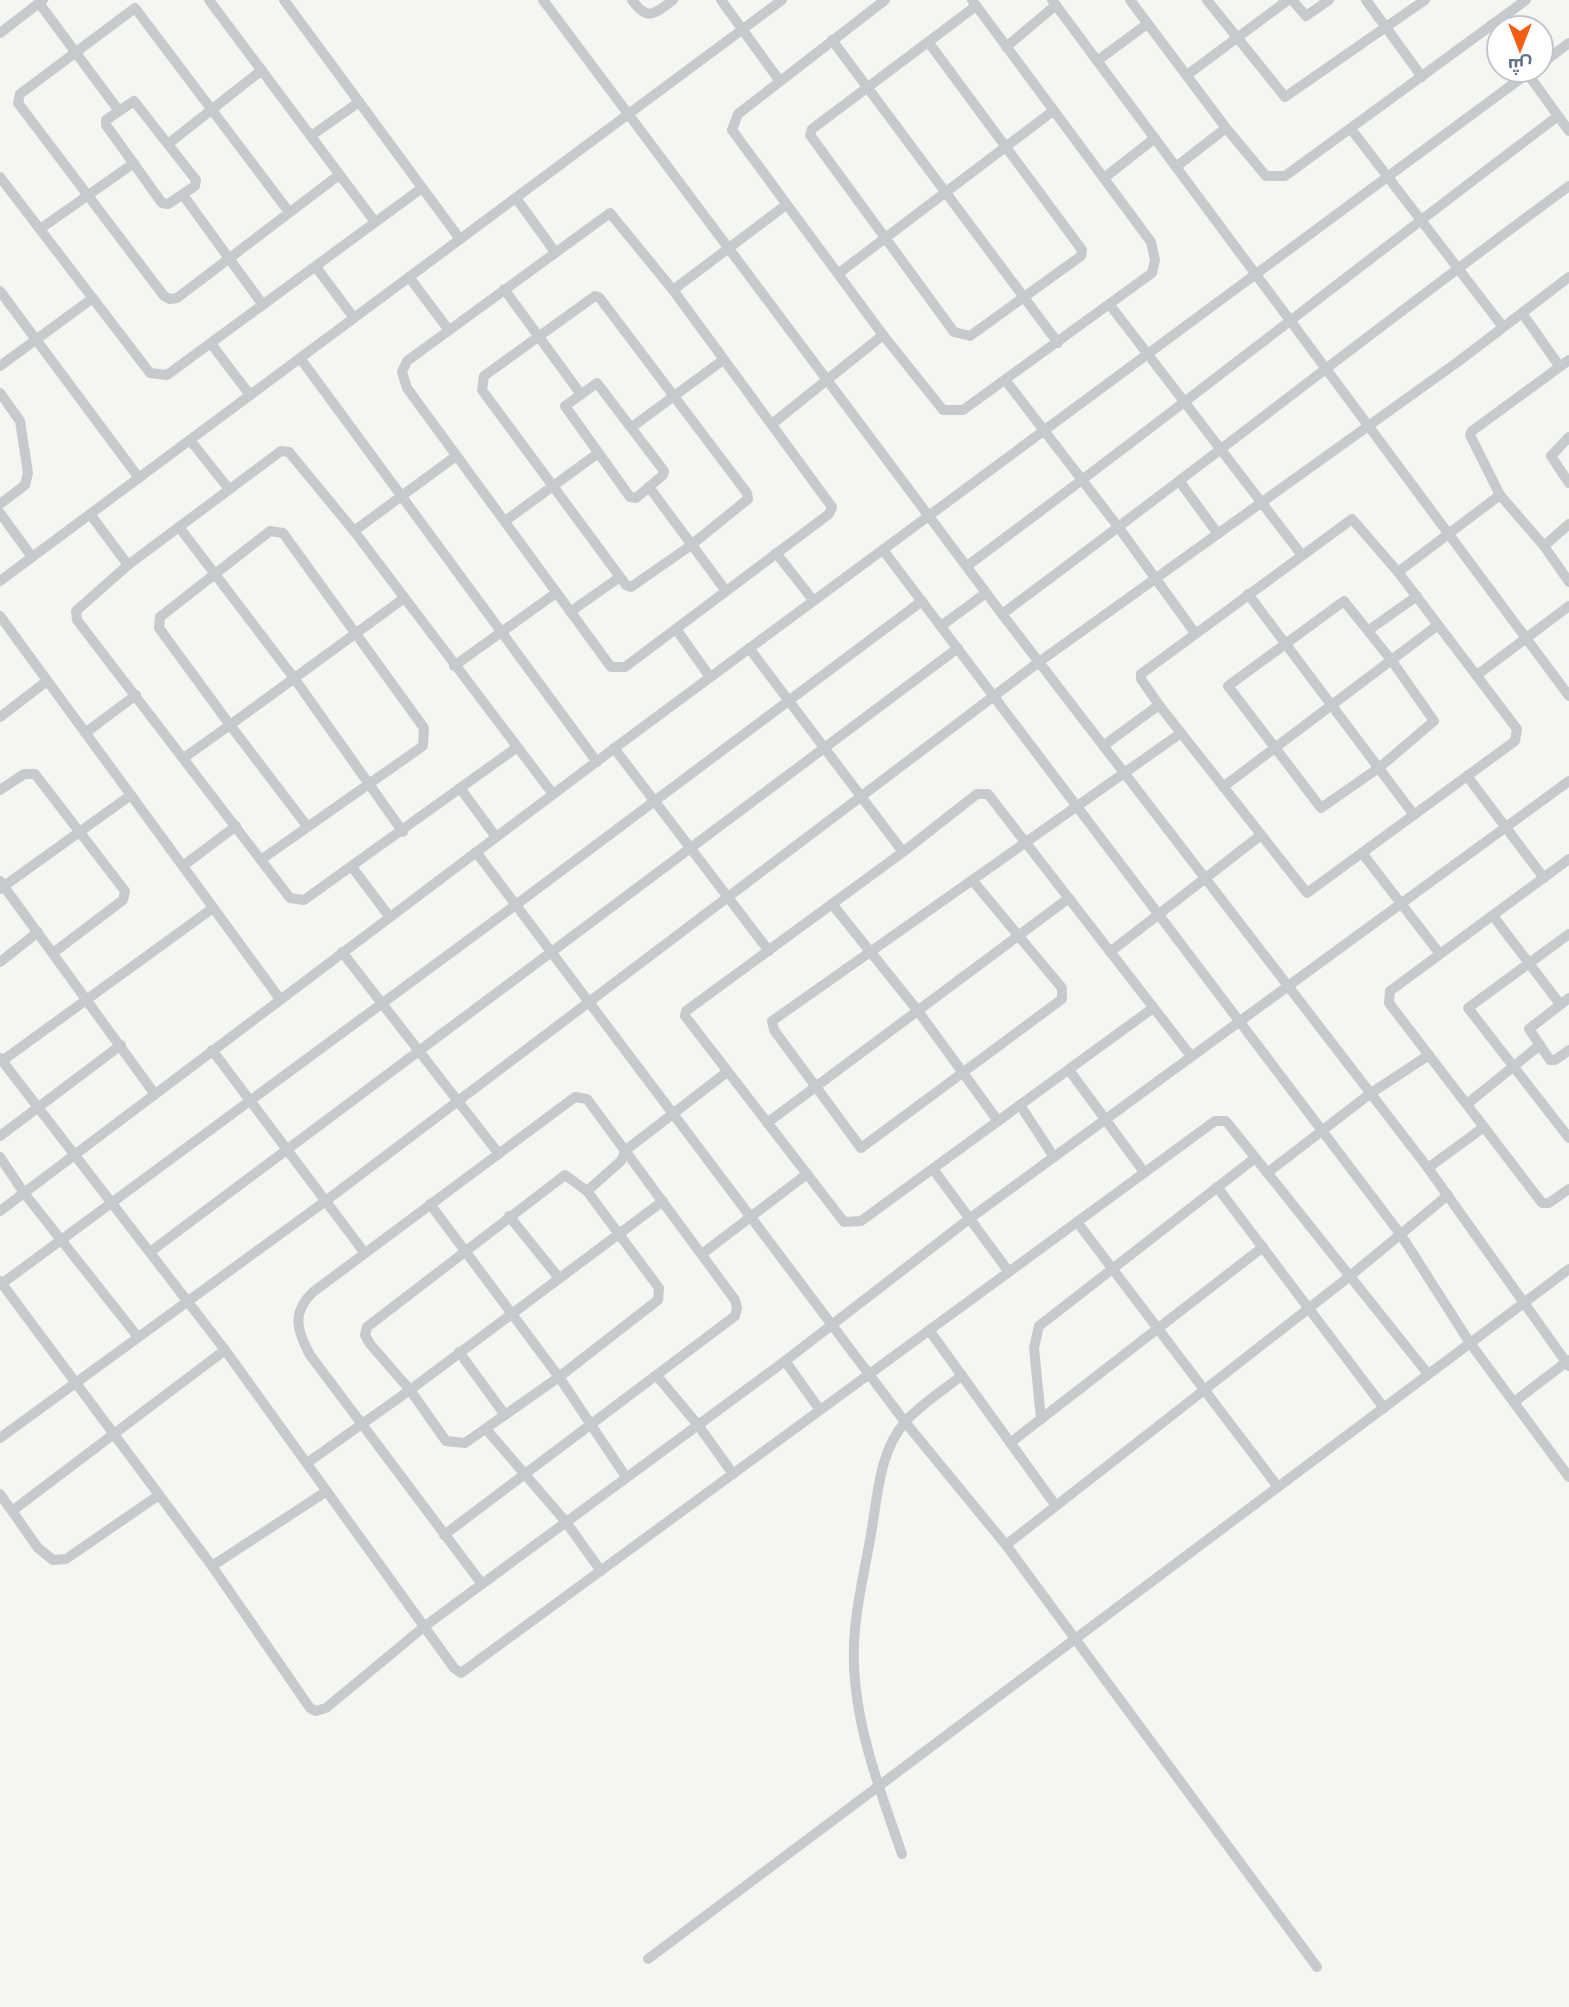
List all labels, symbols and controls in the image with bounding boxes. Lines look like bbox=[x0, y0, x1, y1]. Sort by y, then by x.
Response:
north arrow bbox=[1485, 14, 1555, 84]
text: ش bbox=[1508, 54, 1532, 77]

